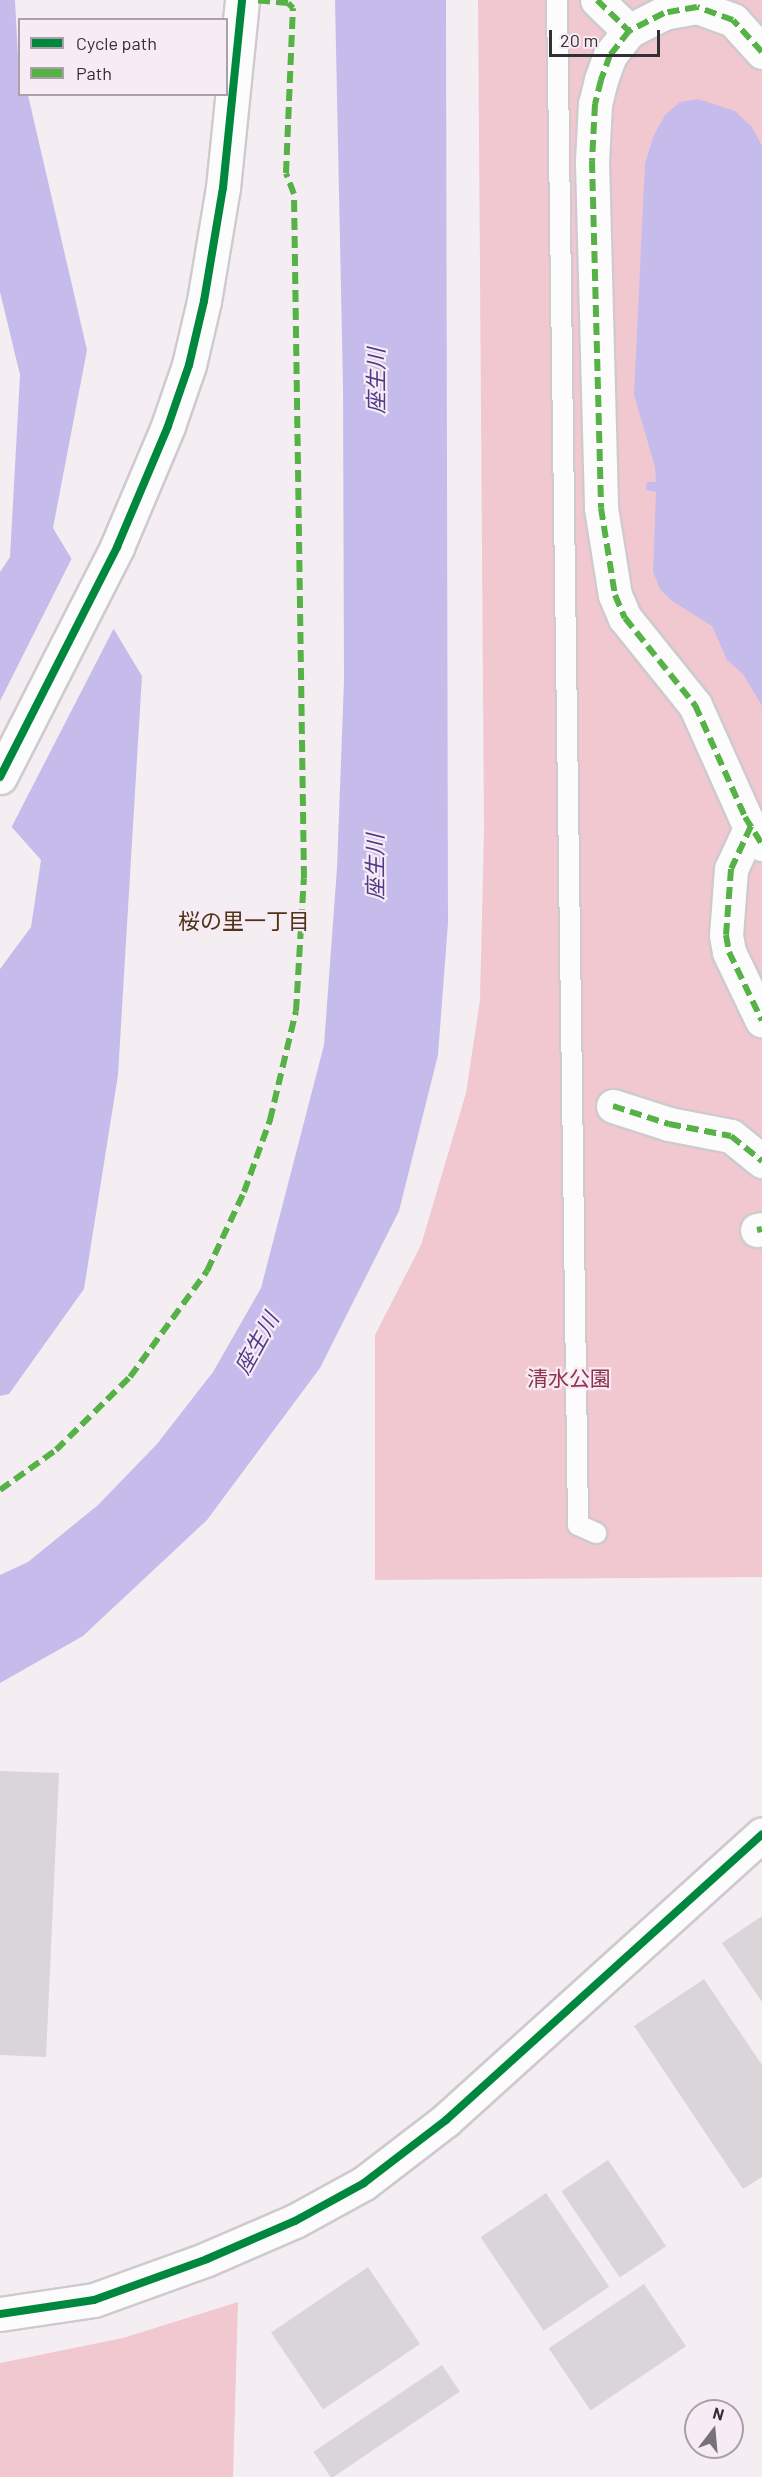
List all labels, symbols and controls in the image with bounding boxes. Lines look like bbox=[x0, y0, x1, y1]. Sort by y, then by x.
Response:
legend bbox=[18, 18, 228, 96]
scale bar bbox=[552, 18, 663, 56]
text: 20 m bbox=[560, 29, 598, 51]
text: Cycle path bbox=[76, 32, 157, 54]
text: Path bbox=[76, 62, 112, 84]
water label: 座生川 bbox=[363, 348, 389, 414]
water label: 座生川 bbox=[362, 834, 388, 900]
district label: 桜の里一丁目 bbox=[178, 908, 310, 934]
water label: 座生川 bbox=[228, 1308, 284, 1378]
park label: 清水公園 bbox=[527, 1365, 611, 1391]
north arrow bbox=[684, 2399, 744, 2459]
text: N bbox=[711, 2403, 726, 2424]

